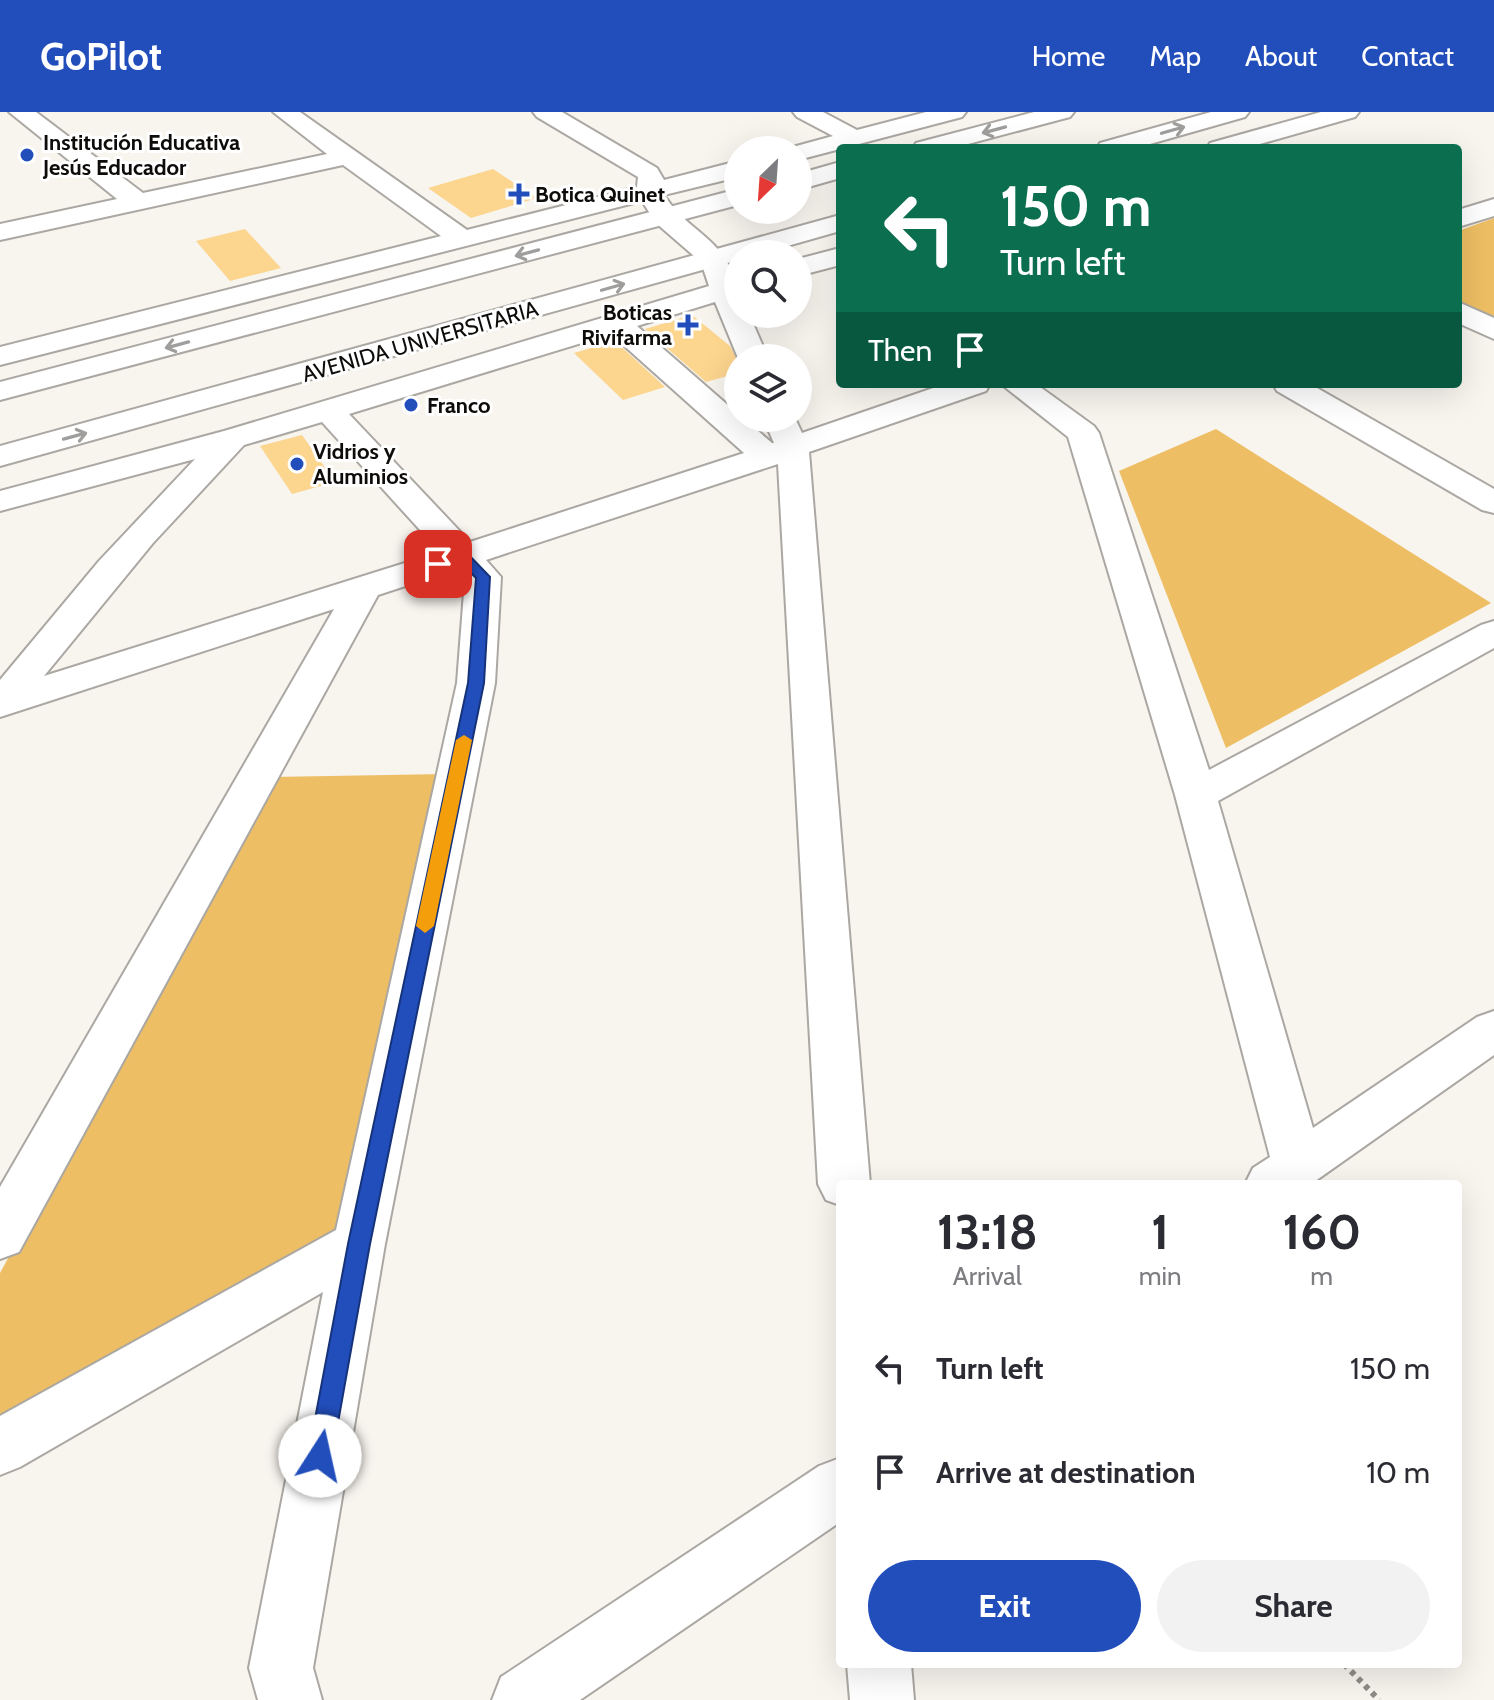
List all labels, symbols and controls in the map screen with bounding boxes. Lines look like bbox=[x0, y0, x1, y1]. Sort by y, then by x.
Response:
text: GoPilot bbox=[40, 33, 162, 80]
text: Home bbox=[1032, 39, 1105, 73]
text: Map bbox=[1149, 39, 1201, 73]
text: About bbox=[1245, 39, 1317, 73]
text: Contact bbox=[1361, 39, 1454, 73]
one-way arrow bbox=[1159, 122, 1185, 137]
one-way arrow bbox=[981, 123, 1007, 138]
place label: Institución Educativa Jesús Educador bbox=[42, 129, 240, 181]
north arrow bbox=[724, 136, 812, 224]
map controls bbox=[724, 136, 812, 432]
marker: Institución Educativa Jesús Educador bbox=[18, 146, 36, 164]
text: 150 m bbox=[1000, 172, 1152, 240]
icon: left bbox=[868, 176, 972, 280]
place label: Botica Quinet bbox=[535, 181, 665, 208]
marker: Botica Quinet bbox=[510, 185, 528, 203]
button: search bbox=[724, 240, 812, 328]
text: Turn left bbox=[1000, 240, 1125, 284]
one-way arrow bbox=[515, 246, 541, 261]
one-way arrow bbox=[599, 279, 625, 294]
street label: AVENIDA UNIVERSITARIA bbox=[299, 295, 542, 388]
place label: Boticas Rivifarma bbox=[581, 299, 672, 351]
marker: Boticas Rivifarma bbox=[679, 316, 697, 334]
icon: arrive bbox=[948, 328, 992, 372]
text: Then bbox=[868, 332, 932, 369]
one-way arrow bbox=[164, 338, 190, 353]
button: layers bbox=[724, 344, 812, 432]
place label: Franco bbox=[427, 392, 490, 419]
marker: Franco bbox=[402, 396, 420, 414]
one-way arrow bbox=[62, 427, 88, 442]
place label: Vidrios y Aluminios bbox=[313, 438, 408, 490]
marker: Vidrios y Aluminios bbox=[288, 455, 306, 473]
pin bbox=[404, 530, 472, 598]
icon: arrive bbox=[416, 542, 460, 586]
text: 13:18 bbox=[937, 1203, 1038, 1261]
text: 1 bbox=[1151, 1203, 1169, 1261]
text: 160 bbox=[1282, 1203, 1361, 1261]
text: Arrival bbox=[953, 1260, 1022, 1292]
text: min bbox=[1139, 1260, 1182, 1292]
text: m bbox=[1310, 1260, 1333, 1292]
icon: left bbox=[868, 1346, 912, 1390]
text: Turn left bbox=[936, 1350, 1044, 1387]
text: 150 m bbox=[1350, 1350, 1430, 1387]
position arrow bbox=[278, 1414, 362, 1498]
icon: arrive bbox=[868, 1450, 912, 1494]
text: Arrive at destination bbox=[936, 1454, 1196, 1491]
text: 10 m bbox=[1366, 1454, 1430, 1491]
button: Exit bbox=[868, 1560, 1141, 1652]
button: Share bbox=[1157, 1560, 1430, 1652]

